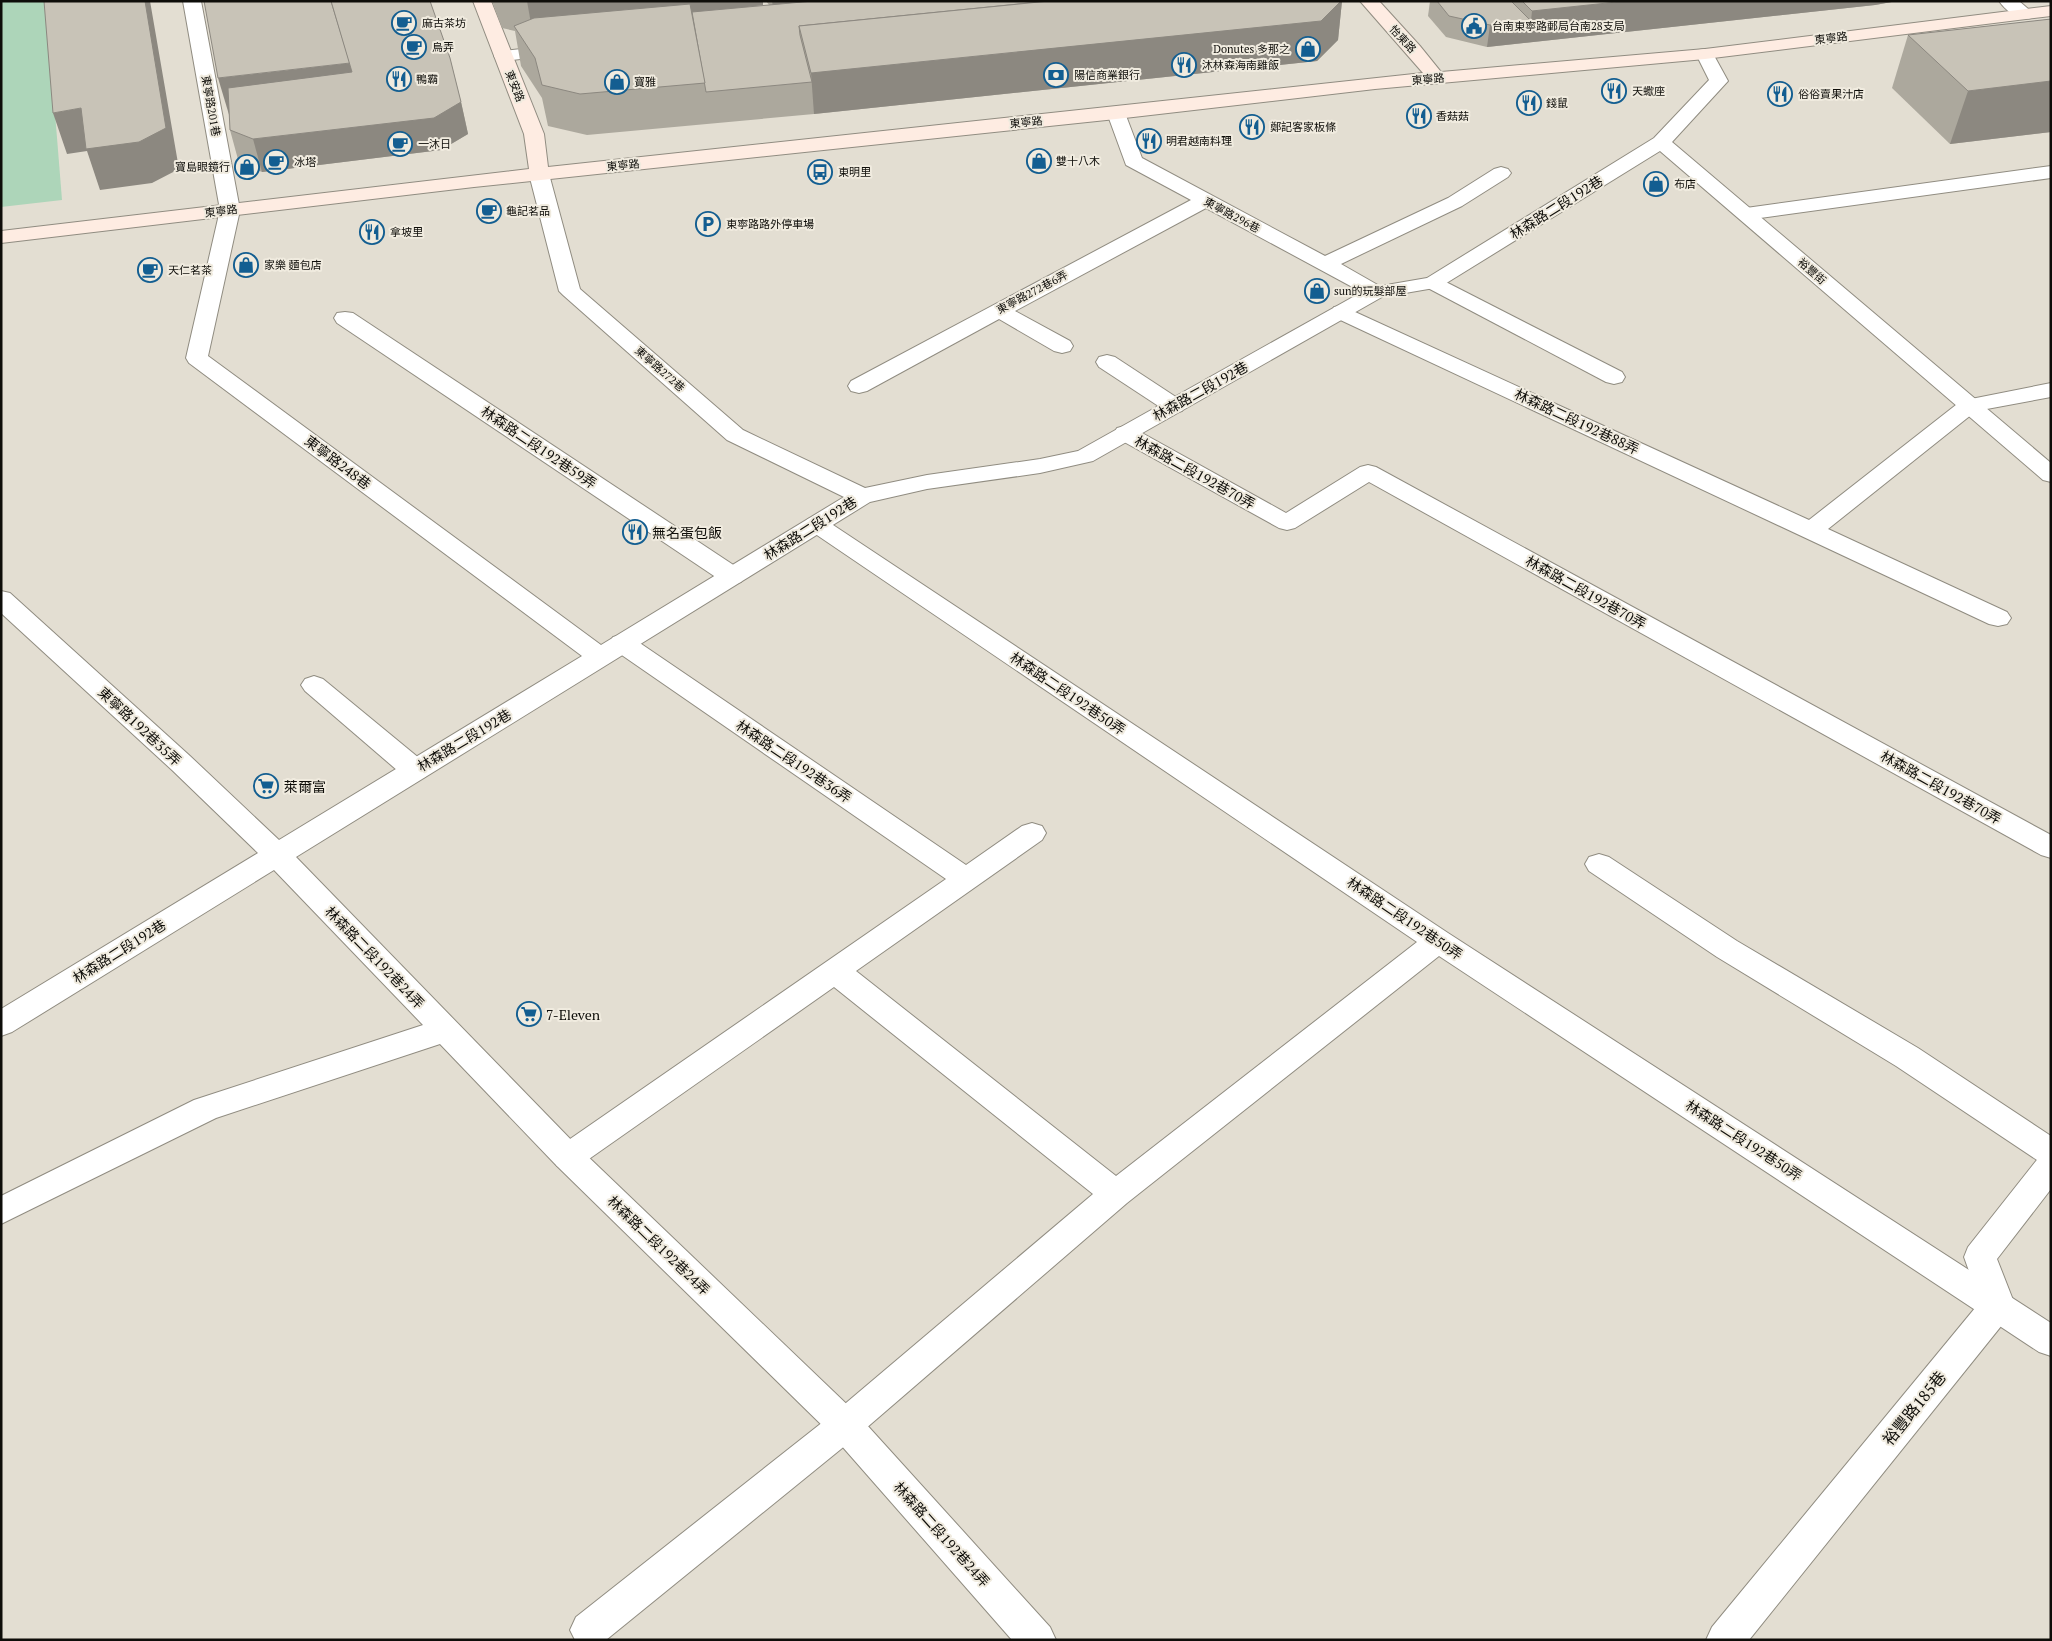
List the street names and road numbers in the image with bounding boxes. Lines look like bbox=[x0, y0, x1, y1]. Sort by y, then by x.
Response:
street label: 怡東路 bbox=[1387, 22, 1419, 56]
street label: 東寧路 bbox=[1814, 29, 1848, 47]
street label: 東安路 bbox=[502, 68, 528, 104]
street label: 東寧路 bbox=[1411, 71, 1445, 87]
street label: 東寧路201巷 bbox=[199, 74, 223, 138]
street label: 東寧路 bbox=[1009, 113, 1043, 131]
street label: 東寧路 bbox=[606, 156, 640, 174]
street label: 林森路二段192巷 bbox=[1506, 171, 1606, 243]
street label: 東寧路296巷 bbox=[1202, 194, 1262, 236]
street label: 東寧路 bbox=[204, 202, 238, 220]
street label: 裕豐街 bbox=[1795, 255, 1829, 287]
street label: 東寧路272巷6弄 bbox=[994, 267, 1070, 317]
street label: 東寧路272巷 bbox=[632, 344, 688, 394]
street label: 林森路二段192巷 bbox=[1149, 357, 1251, 425]
street label: 林森路二段192巷88弄 bbox=[1512, 384, 1642, 458]
street label: 林森路二段192巷59弄 bbox=[478, 401, 600, 493]
street label: 東寧路248巷 bbox=[301, 431, 375, 493]
street label: 林森路二段192巷70弄 bbox=[1131, 431, 1259, 513]
street label: 林森路二段192巷 bbox=[760, 492, 860, 564]
street label: 林森路二段192巷70弄 bbox=[1522, 551, 1650, 633]
street label: 林森路二段192巷50弄 bbox=[1007, 647, 1129, 739]
street label: 東寧路192巷35弄 bbox=[94, 682, 186, 770]
street label: 林森路二段192巷 bbox=[414, 704, 514, 776]
street label: 林森路二段192巷36弄 bbox=[733, 715, 855, 807]
street label: 林森路二段192巷70弄 bbox=[1877, 746, 2005, 828]
street label: 林森路二段192巷50弄 bbox=[1344, 872, 1466, 964]
street label: 林森路二段192巷24弄 bbox=[321, 902, 429, 1012]
street label: 林森路二段192巷 bbox=[69, 915, 169, 987]
street label: 林森路二段192巷50弄 bbox=[1682, 1095, 1806, 1185]
street label: 林森路二段192巷24弄 bbox=[604, 1191, 714, 1299]
street label: 裕豐路185巷 bbox=[1877, 1366, 1951, 1450]
street label: 林森路二段192巷24弄 bbox=[890, 1477, 994, 1591]

